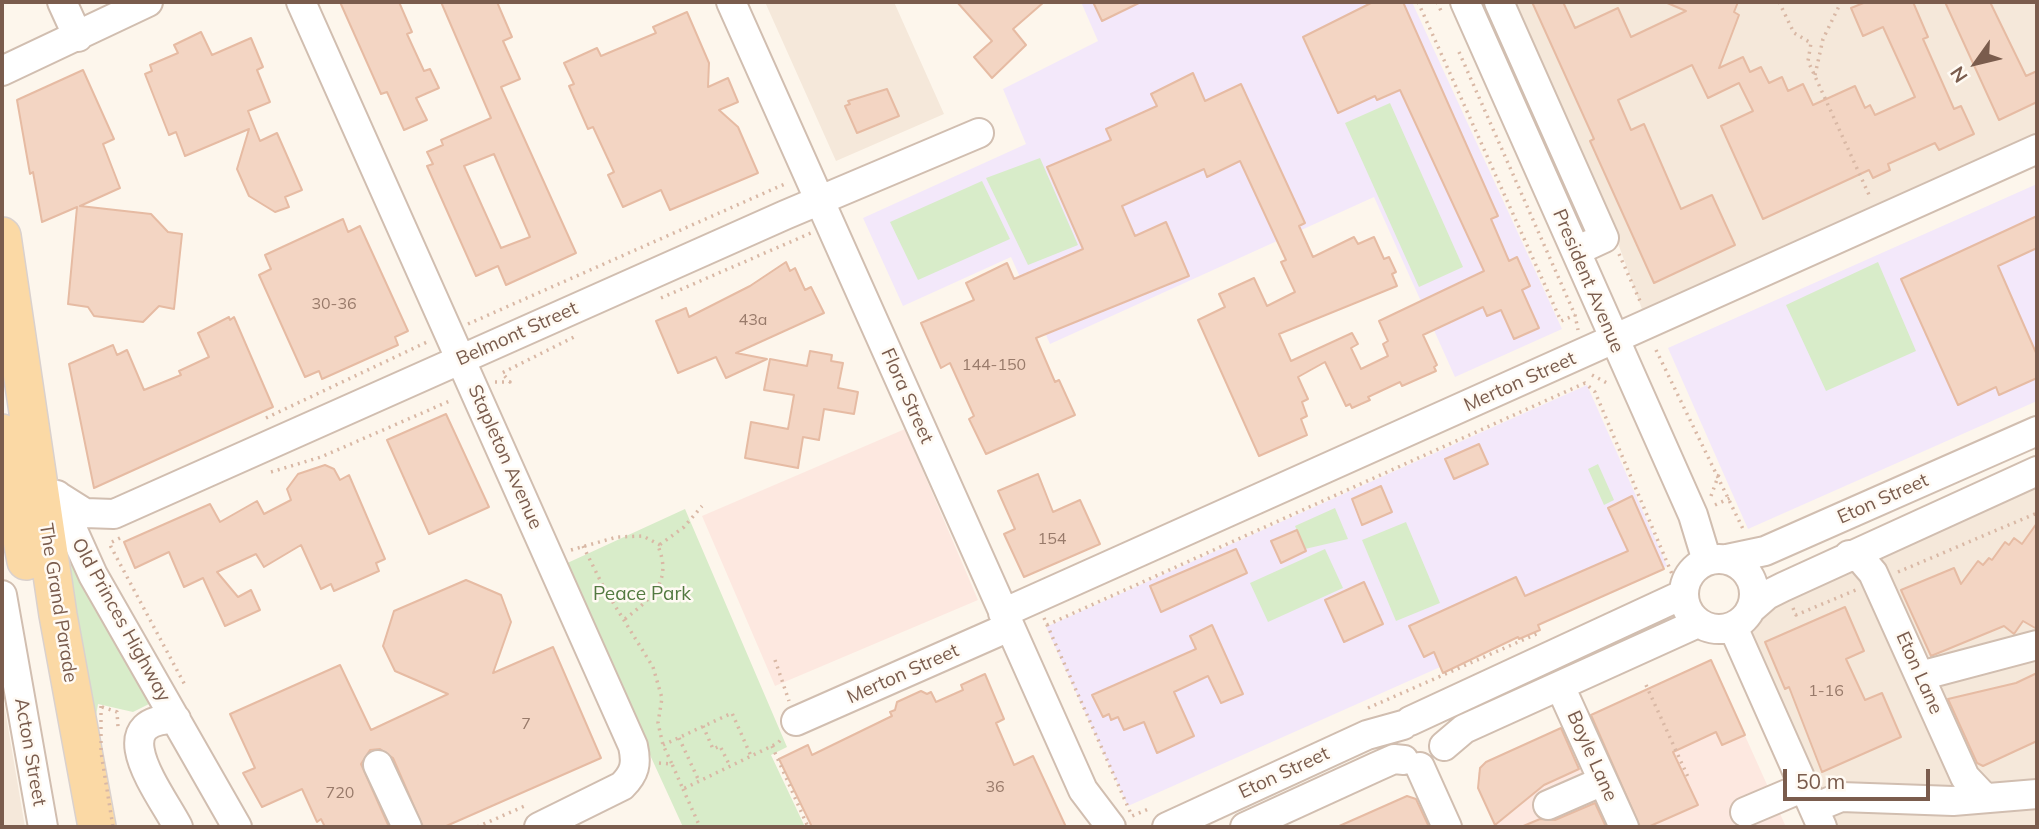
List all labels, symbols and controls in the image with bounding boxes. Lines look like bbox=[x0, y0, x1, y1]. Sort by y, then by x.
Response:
north arrow bbox=[1941, 28, 2011, 98]
text: N bbox=[1945, 62, 1973, 87]
street label: President Avenue bbox=[1547, 206, 1629, 356]
house number: 30-36 bbox=[311, 294, 357, 314]
street label: Belmont Street bbox=[453, 297, 581, 371]
house number: 43a bbox=[739, 310, 767, 330]
street label: Flora Street bbox=[876, 345, 938, 447]
street label: Merton Street bbox=[1461, 347, 1579, 417]
house number: 144-150 bbox=[962, 355, 1026, 375]
street label: Stapleton Avenue bbox=[463, 381, 547, 533]
street label: Eton Street bbox=[1834, 469, 1932, 529]
street label: The Grand Parade bbox=[34, 522, 82, 684]
house number: 154 bbox=[1038, 529, 1066, 549]
street label: Old Princes Highway bbox=[67, 534, 175, 706]
park label: Peace Park bbox=[593, 583, 691, 605]
street label: Eton Lane bbox=[1891, 628, 1947, 718]
street label: Merton Street bbox=[844, 639, 962, 709]
house number: 1-16 bbox=[1808, 681, 1844, 701]
street label: Acton Street bbox=[9, 696, 51, 808]
street label: Boyle Lane bbox=[1562, 707, 1622, 805]
house number: 7 bbox=[521, 714, 531, 734]
street label: Eton Street bbox=[1235, 742, 1333, 804]
scale bar bbox=[1787, 756, 1934, 800]
text: 50 m bbox=[1796, 768, 1845, 794]
house number: 36 bbox=[985, 777, 1005, 797]
house number: 720 bbox=[326, 783, 354, 803]

